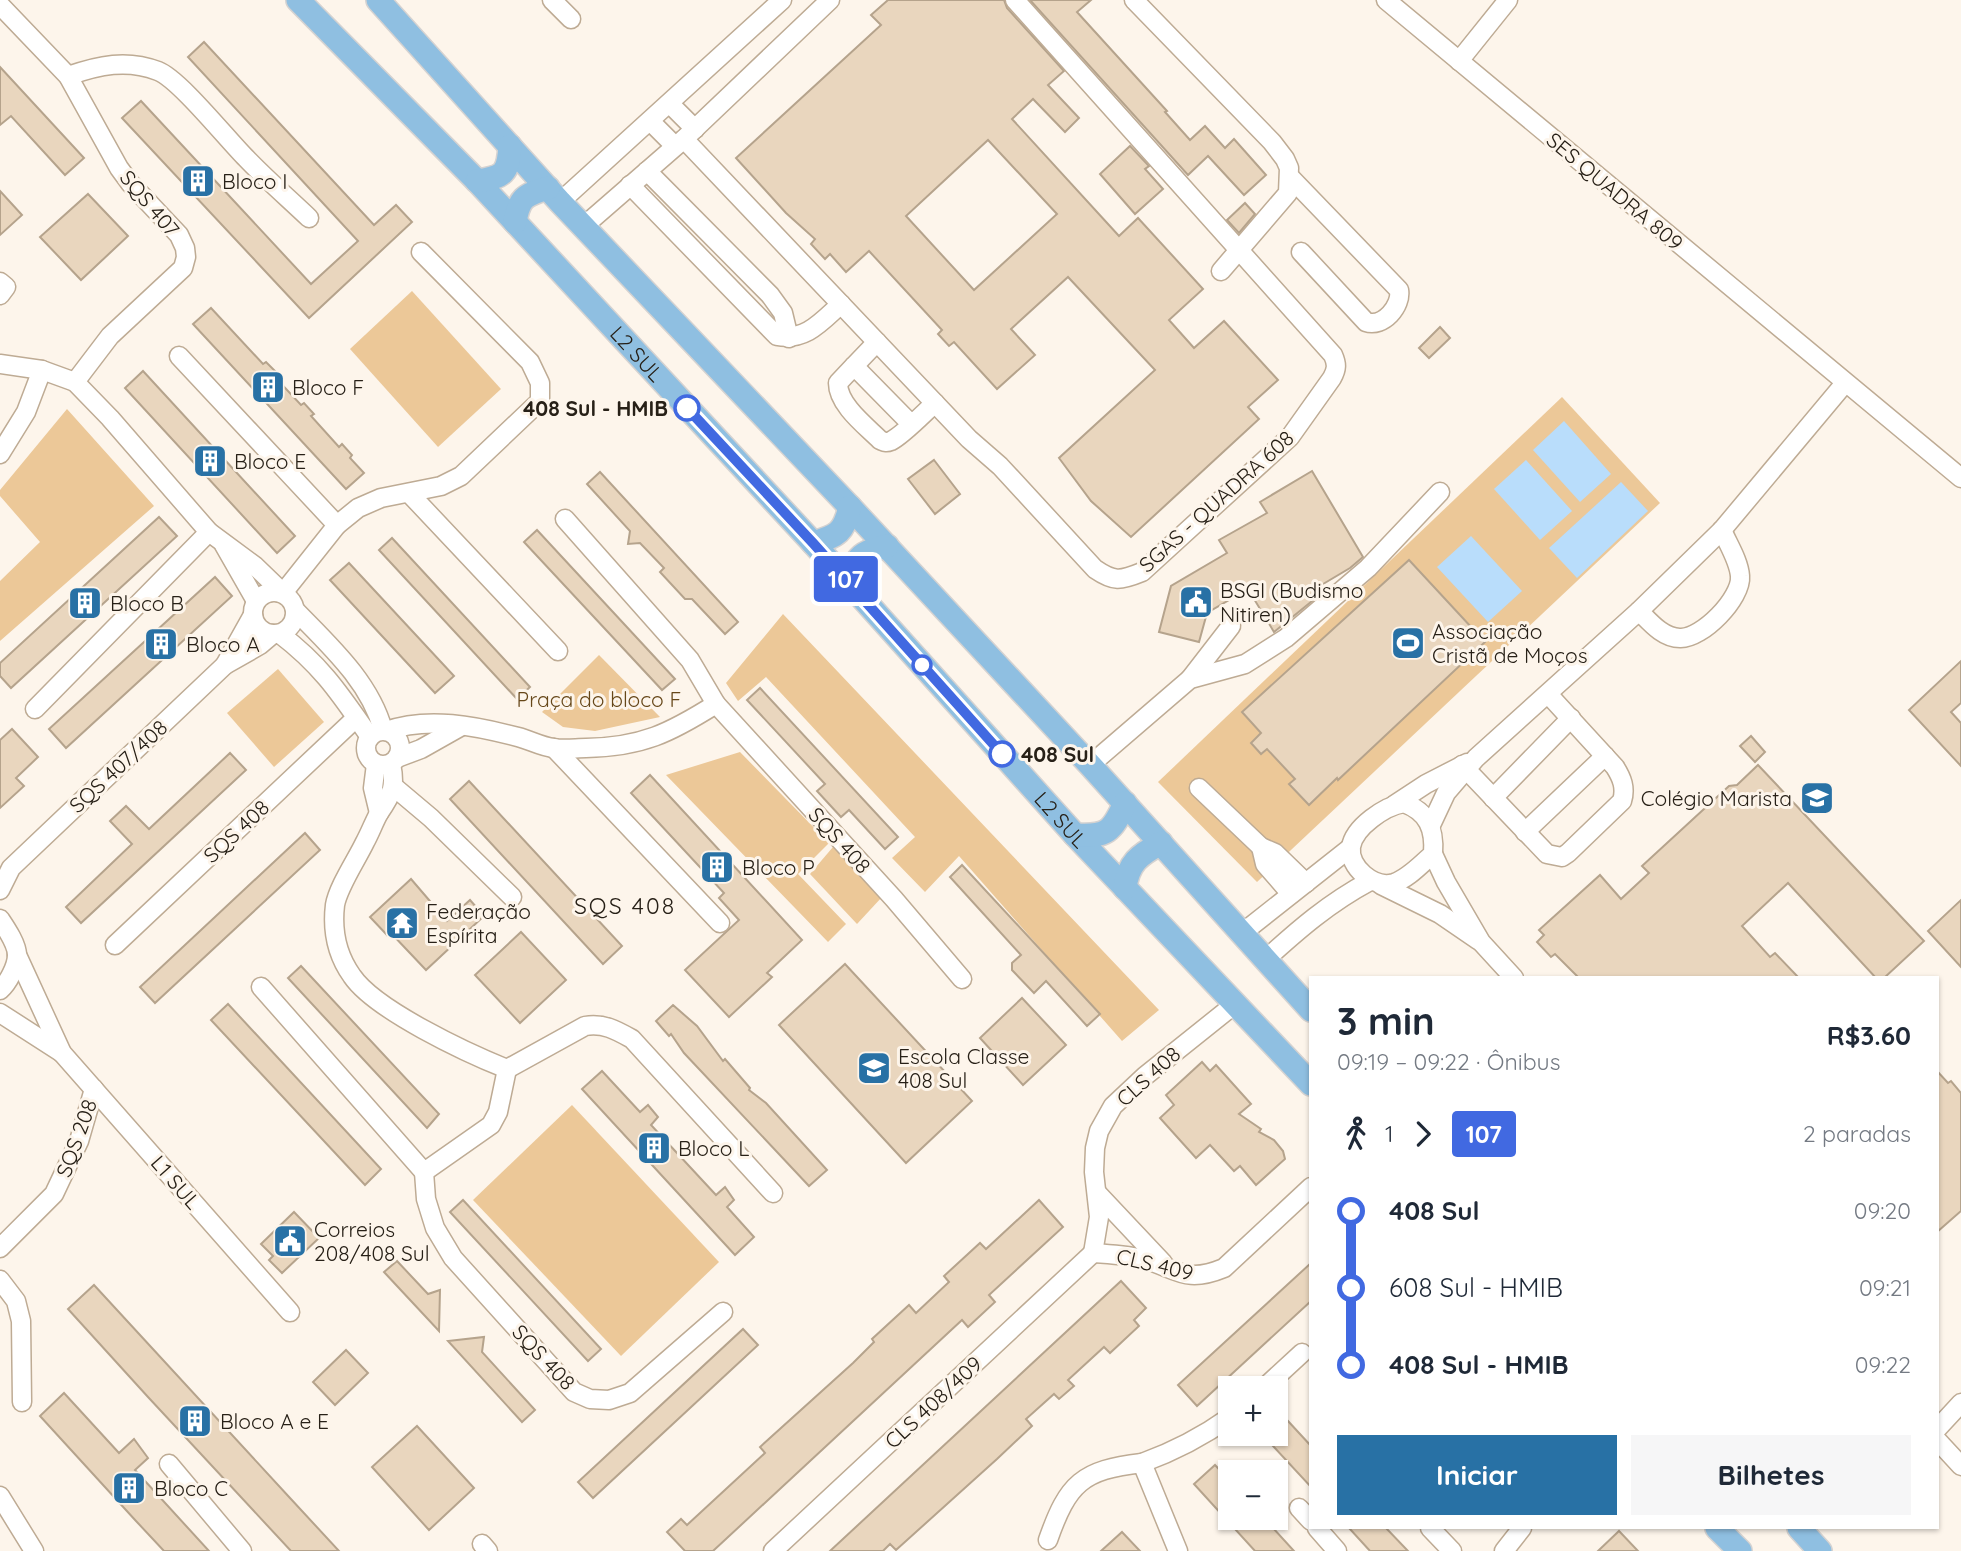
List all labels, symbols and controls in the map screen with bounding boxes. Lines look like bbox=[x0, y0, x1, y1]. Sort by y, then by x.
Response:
street label: SES QUADRA 809 bbox=[1542, 126, 1688, 256]
building icon: Bloco I bbox=[179, 162, 217, 200]
street label: SQS 407 bbox=[115, 164, 185, 242]
place label: Bloco I bbox=[222, 168, 287, 194]
street label: L2 SUL bbox=[605, 320, 669, 387]
building icon: Bloco F bbox=[249, 368, 287, 406]
place label: Bloco F bbox=[292, 374, 364, 400]
place label: 408 Sul - HMIB bbox=[523, 395, 668, 421]
marker: 408 Sul - HMIB bbox=[674, 395, 700, 421]
street label: SGAS - QUADRA 608 bbox=[1133, 425, 1299, 577]
building icon: Bloco E bbox=[191, 442, 229, 480]
place label: Bloco E bbox=[234, 448, 306, 474]
line badge: 107 bbox=[806, 556, 886, 602]
text: 107 bbox=[828, 564, 864, 594]
place label: BSGI (Budismo Nitiren) bbox=[1220, 577, 1363, 627]
public building icon: BSGI (Budismo Nitiren) bbox=[1177, 583, 1215, 621]
building icon: Bloco B bbox=[66, 584, 104, 622]
place label: Bloco B bbox=[110, 590, 184, 616]
place label: Associação Cristã de Moços bbox=[1432, 618, 1588, 668]
sports icon: Associação Cristã de Moços bbox=[1389, 624, 1427, 662]
building icon: Bloco A bbox=[142, 625, 180, 663]
place label: Bloco A bbox=[186, 631, 260, 657]
unlabelled marker bbox=[912, 655, 932, 675]
park label: Praça do bloco F bbox=[517, 686, 681, 712]
street label: SQS 407/408 bbox=[64, 714, 172, 818]
marker: 408 Sul bbox=[989, 741, 1015, 767]
place label: 408 Sul bbox=[1021, 741, 1094, 767]
school or university icon: Colégio Marista bbox=[1798, 779, 1836, 817]
place label: Colégio Marista bbox=[1641, 785, 1792, 811]
street label: L2 SUL bbox=[1029, 786, 1093, 853]
street label: SQS 408 bbox=[198, 794, 274, 868]
street label: SQS 408 bbox=[803, 801, 877, 879]
building icon: Bloco P bbox=[698, 848, 736, 886]
place label: Bloco P bbox=[742, 854, 815, 880]
district label: SQS 408 bbox=[574, 891, 676, 920]
place label: Federação Espírita bbox=[426, 898, 531, 948]
temple icon: Federação Espírita bbox=[383, 904, 421, 942]
text: 3 min bbox=[1337, 997, 1435, 1045]
text: R$3.60 bbox=[1827, 1019, 1911, 1052]
street label: CLS 408 bbox=[1111, 1040, 1185, 1112]
place label: Escola Classe 408 Sul bbox=[898, 1043, 1029, 1093]
text: 09:19 – 09:22 · Ônibus bbox=[1337, 1047, 1560, 1076]
school or university icon: Escola Classe 408 Sul bbox=[855, 1049, 893, 1087]
street label: SQS 208 bbox=[50, 1095, 102, 1181]
icon: walk bbox=[1337, 1115, 1375, 1153]
icon: forward bbox=[1404, 1115, 1442, 1153]
text: 1 bbox=[1385, 1119, 1394, 1148]
text: 107 bbox=[1466, 1119, 1502, 1149]
text: 2 paradas bbox=[1803, 1119, 1911, 1148]
building icon: Bloco L bbox=[635, 1129, 673, 1167]
place label: Bloco L bbox=[678, 1135, 749, 1161]
street label: L1 SUL bbox=[146, 1150, 206, 1214]
text: 408 Sul bbox=[1389, 1194, 1480, 1227]
text: 09:20 bbox=[1854, 1196, 1911, 1225]
place label: Correios 208/408 Sul bbox=[314, 1216, 430, 1266]
public building icon: Correios 208/408 Sul bbox=[271, 1222, 309, 1260]
street label: CLS 409 bbox=[1114, 1243, 1196, 1285]
text: 608 Sul - HMIB bbox=[1389, 1271, 1563, 1304]
text: 09:21 bbox=[1859, 1273, 1911, 1302]
street label: SQS 408 bbox=[507, 1319, 581, 1395]
text: 408 Sul - HMIB bbox=[1389, 1348, 1569, 1381]
street label: CLS 408/409 bbox=[879, 1350, 987, 1454]
text: 09:22 bbox=[1855, 1350, 1911, 1379]
map controls bbox=[1218, 1376, 1288, 1530]
button: + bbox=[1218, 1376, 1288, 1446]
building icon: Bloco A e E bbox=[176, 1402, 214, 1440]
place label: Bloco A e E bbox=[220, 1408, 329, 1434]
button: Iniciar bbox=[1337, 1435, 1617, 1515]
button: Bilhetes bbox=[1631, 1435, 1911, 1515]
button: − bbox=[1218, 1460, 1288, 1530]
building icon: Bloco C bbox=[110, 1469, 148, 1507]
place label: Bloco C bbox=[154, 1475, 228, 1501]

